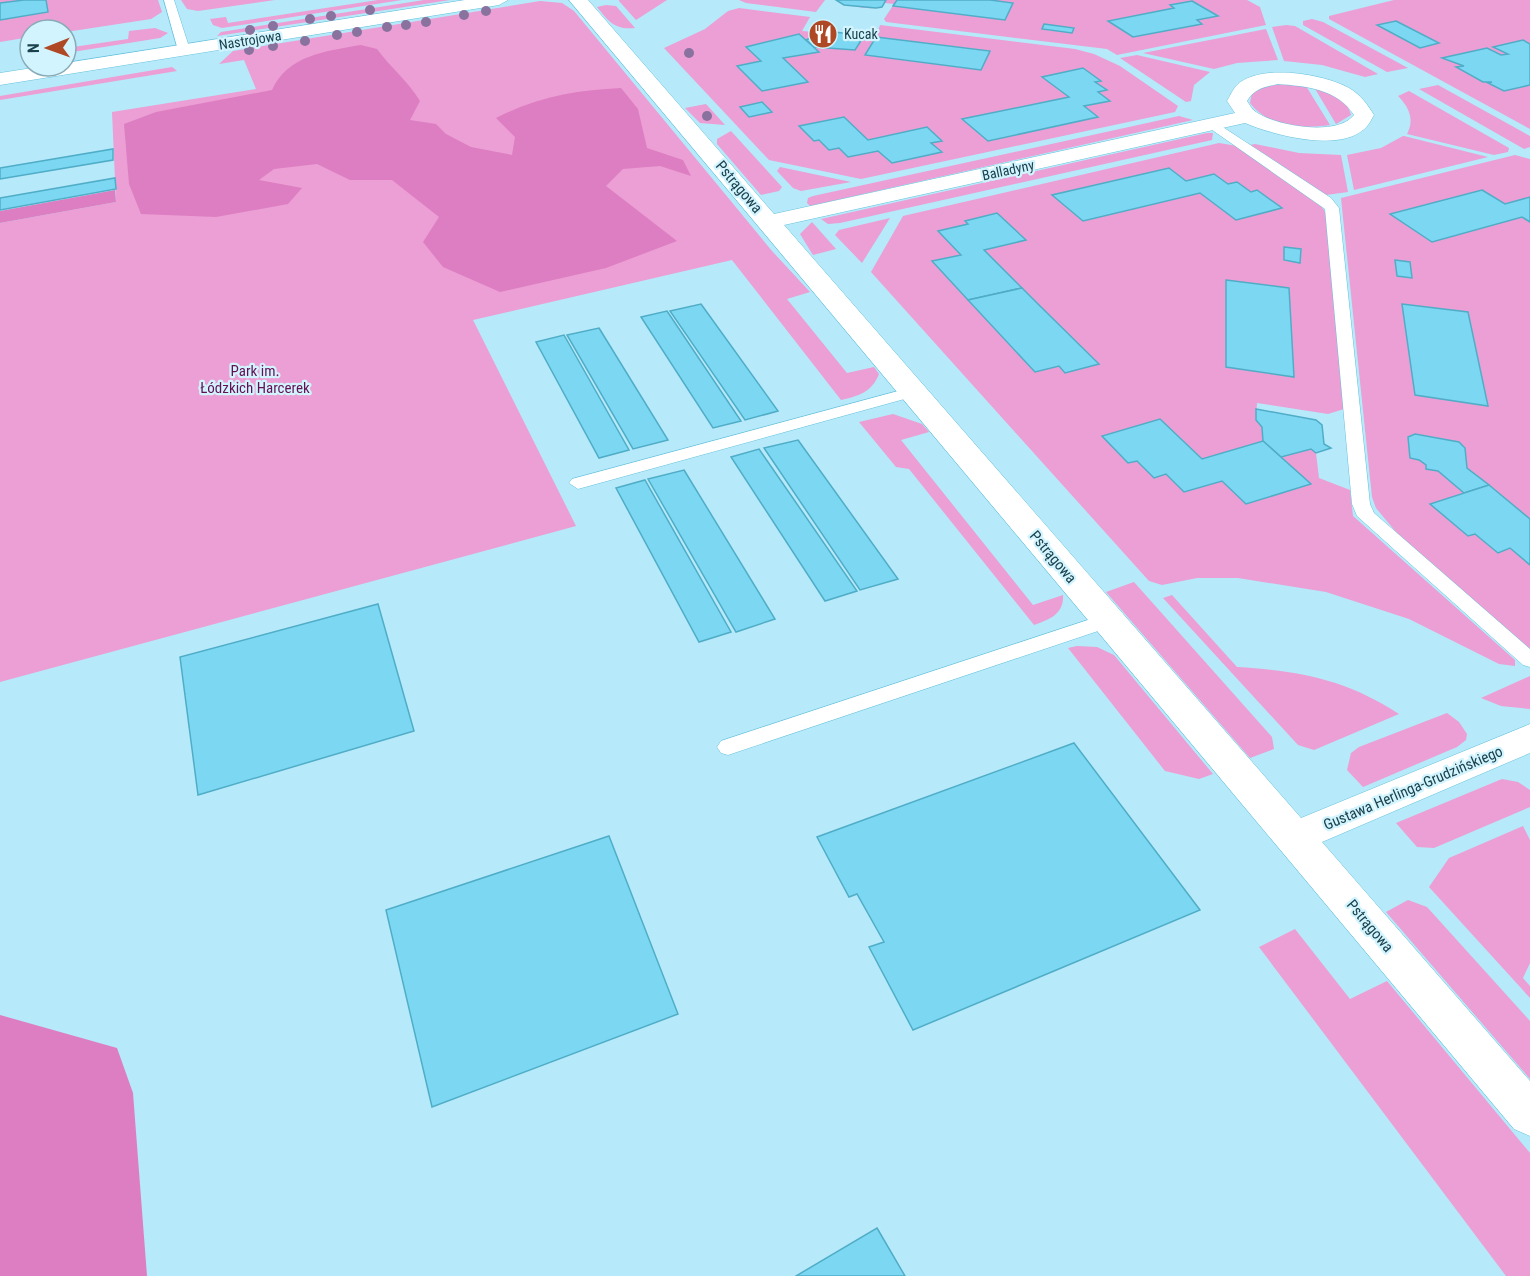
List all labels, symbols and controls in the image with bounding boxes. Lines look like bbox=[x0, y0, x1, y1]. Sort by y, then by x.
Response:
north arrow bbox=[18, 18, 78, 78]
restaurant icon: Kucak bbox=[807, 18, 839, 50]
place label: Kucak bbox=[844, 26, 878, 42]
street label: Nastrojowa bbox=[218, 27, 282, 53]
text: N bbox=[24, 43, 43, 53]
street label: Pstrągowa bbox=[712, 157, 766, 217]
street label: Balladyny bbox=[980, 157, 1036, 183]
park label: Park im. Łódzkich Harcerek bbox=[200, 362, 310, 397]
street label: Pstrągowa bbox=[1026, 527, 1080, 587]
street label: Gustawa Herlinga-Grudzińskiego bbox=[1321, 742, 1505, 834]
street label: Pstrągowa bbox=[1343, 896, 1397, 956]

